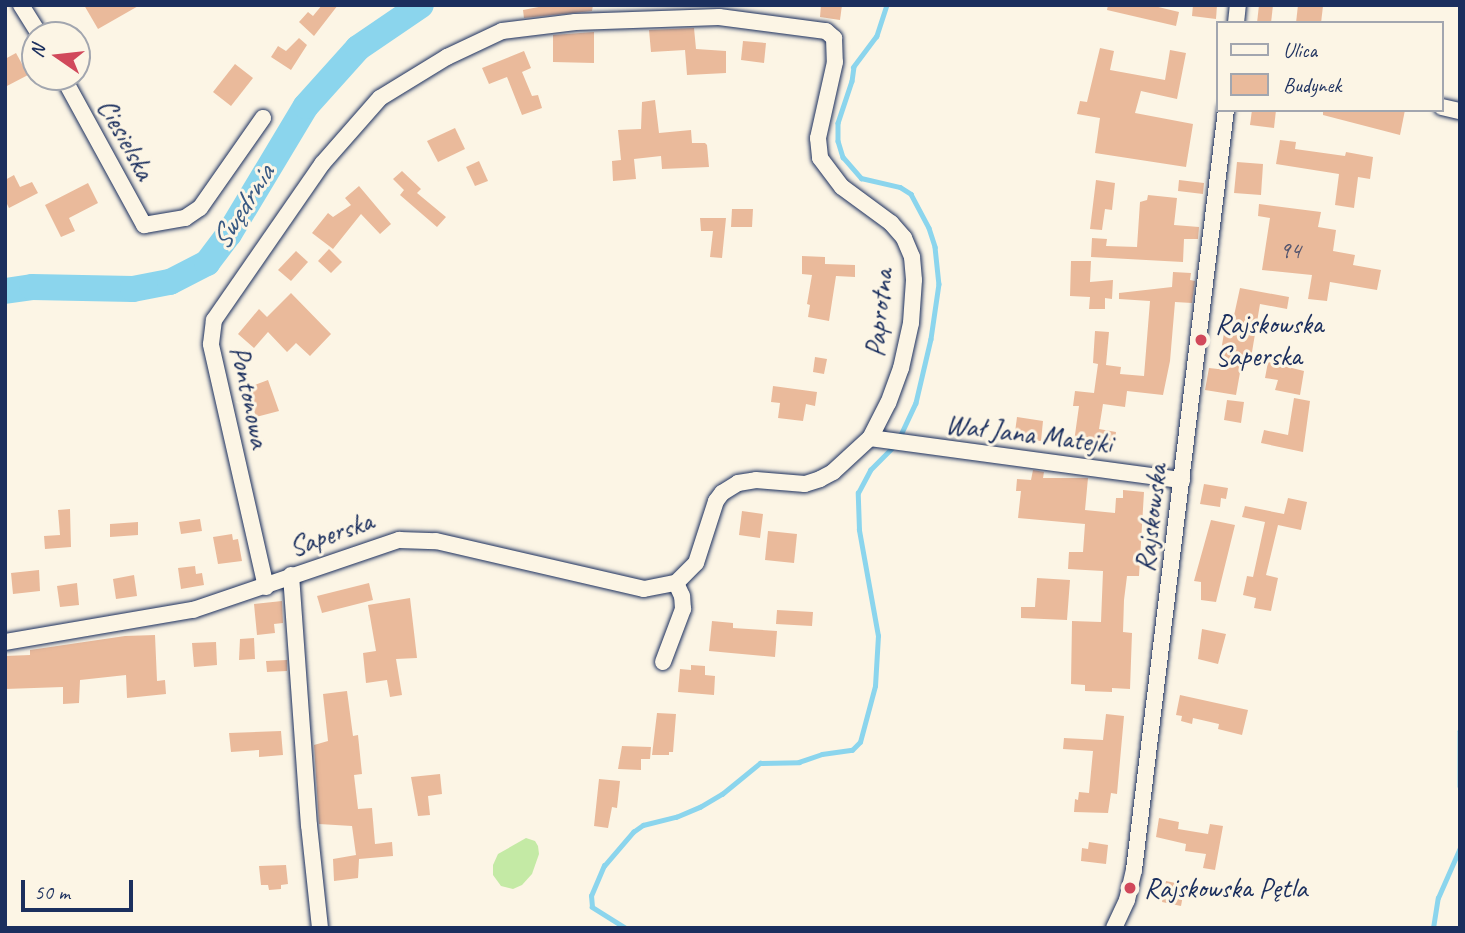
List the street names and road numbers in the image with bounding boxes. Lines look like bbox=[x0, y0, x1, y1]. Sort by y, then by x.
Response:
street label: Ciesielska bbox=[90, 93, 162, 185]
street label: Paprotna bbox=[858, 267, 900, 359]
street label: Pontonowa bbox=[223, 343, 277, 451]
street label: Wał Jana Matejki bbox=[943, 407, 1115, 461]
street label: Rajskowska bbox=[1128, 462, 1174, 574]
street label: Saperska bbox=[285, 504, 377, 564]

